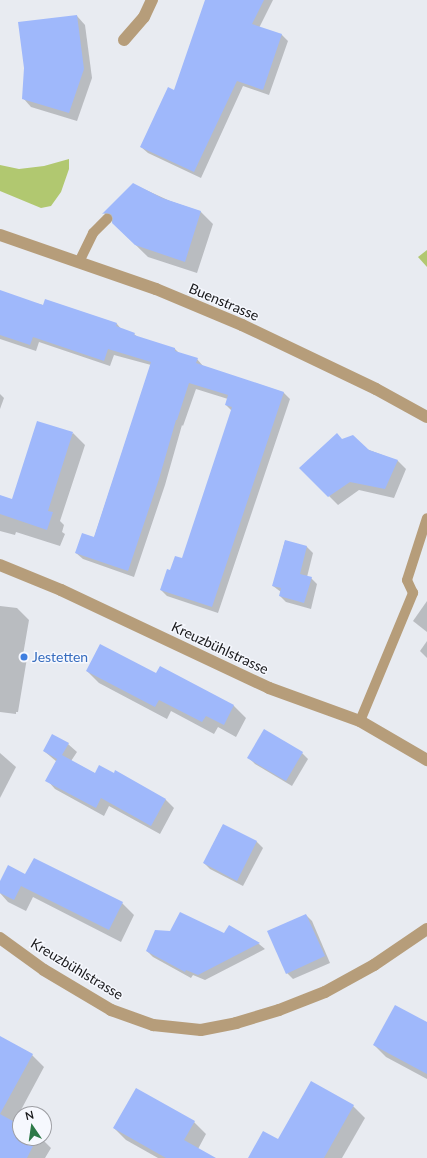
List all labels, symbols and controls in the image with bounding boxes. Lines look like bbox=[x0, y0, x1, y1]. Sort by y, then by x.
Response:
street label: Buenstrasse bbox=[186, 280, 262, 324]
street label: Kreuzbühlstrasse bbox=[169, 618, 271, 678]
place label: Jestetten bbox=[32, 649, 88, 665]
marker: Jestetten bbox=[19, 652, 29, 662]
street label: Kreuzbühlstrasse bbox=[28, 935, 126, 1003]
north arrow bbox=[12, 1106, 52, 1146]
text: N bbox=[24, 1108, 35, 1122]

